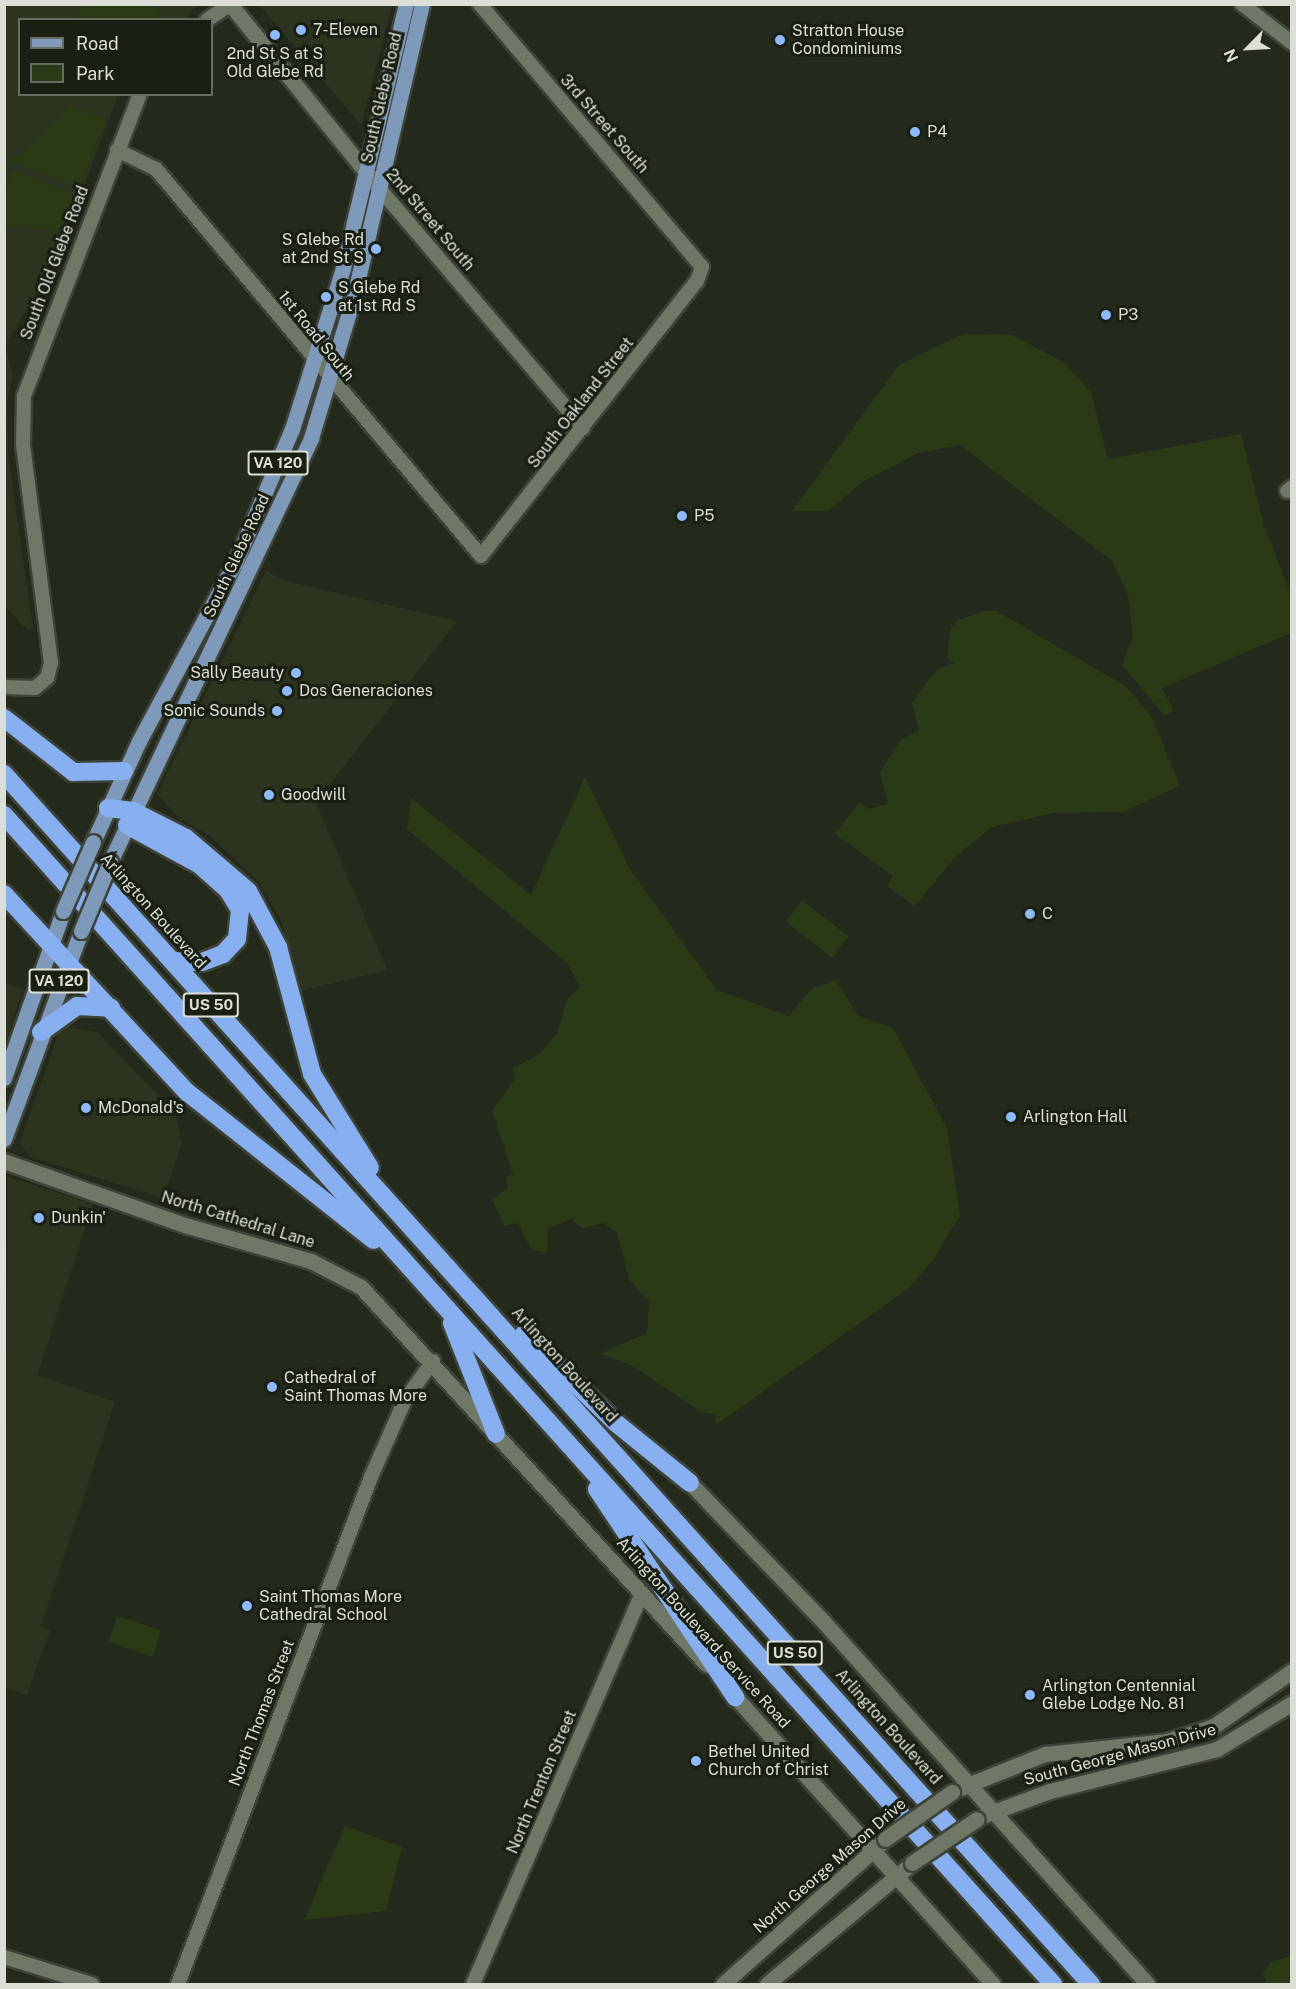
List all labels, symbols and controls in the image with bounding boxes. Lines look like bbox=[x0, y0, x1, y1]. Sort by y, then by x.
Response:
legend bbox=[18, 18, 213, 96]
north arrow bbox=[1218, 18, 1278, 78]
place label: 7-Eleven bbox=[313, 20, 378, 40]
place label: Stratton House Condominiums bbox=[792, 21, 904, 59]
marker: 7-Eleven bbox=[294, 23, 308, 37]
marker: 2nd St S at S Old Glebe Rd bbox=[268, 28, 282, 42]
street label: South Glebe Road bbox=[358, 31, 406, 165]
text: Road bbox=[76, 33, 119, 54]
marker: Stratton House Condominiums bbox=[773, 33, 787, 47]
place label: 2nd St S at S Old Glebe Rd bbox=[226, 44, 324, 82]
text: N bbox=[1220, 46, 1242, 65]
text: Park bbox=[76, 63, 114, 84]
street label: 3rd Street South bbox=[556, 71, 652, 177]
place label: P4 bbox=[927, 122, 947, 142]
marker: P4 bbox=[908, 125, 922, 139]
street label: 2nd Street South bbox=[382, 165, 478, 275]
street label: South Old Glebe Road bbox=[17, 183, 93, 343]
place label: S Glebe Rd at 2nd St S bbox=[282, 230, 364, 268]
marker: S Glebe Rd at 2nd St S bbox=[369, 242, 383, 256]
place label: S Glebe Rd at 1st Rd S bbox=[338, 278, 420, 316]
street label: 1st Road South bbox=[274, 287, 358, 385]
marker: S Glebe Rd at 1st Rd S bbox=[319, 290, 333, 304]
place label: P3 bbox=[1118, 305, 1138, 325]
marker: P3 bbox=[1099, 308, 1113, 322]
street label: South Oakland Street bbox=[524, 334, 638, 472]
road number: VA 120 bbox=[246, 451, 310, 475]
street label: South Glebe Road bbox=[200, 491, 274, 621]
place label: P5 bbox=[694, 506, 714, 526]
marker: P5 bbox=[675, 509, 689, 523]
place label: Sally Beauty bbox=[190, 663, 284, 683]
marker: Sally Beauty bbox=[289, 666, 303, 680]
place label: Dos Generaciones bbox=[299, 681, 433, 701]
marker: Dos Generaciones bbox=[280, 684, 294, 698]
place label: Sonic Sounds bbox=[163, 701, 265, 721]
marker: Sonic Sounds bbox=[270, 704, 284, 718]
place label: Goodwill bbox=[281, 785, 346, 805]
marker: Goodwill bbox=[262, 788, 276, 802]
street label: Arlington Boulevard bbox=[96, 849, 210, 973]
place label: C bbox=[1042, 904, 1053, 924]
marker: C bbox=[1023, 907, 1037, 921]
road number: VA 120 bbox=[28, 969, 90, 993]
road number: US 50 bbox=[182, 993, 240, 1017]
place label: McDonald's bbox=[98, 1098, 184, 1118]
marker: McDonald's bbox=[79, 1101, 93, 1115]
place label: Arlington Hall bbox=[1023, 1107, 1127, 1127]
marker: Arlington Hall bbox=[1004, 1110, 1018, 1124]
street label: North Cathedral Lane bbox=[159, 1187, 317, 1253]
place label: Dunkin' bbox=[51, 1208, 106, 1228]
marker: Dunkin' bbox=[32, 1211, 46, 1225]
street label: Arlington Boulevard bbox=[507, 1303, 621, 1427]
place label: Cathedral of Saint Thomas More bbox=[284, 1368, 427, 1406]
marker: Cathedral of Saint Thomas More bbox=[265, 1380, 279, 1394]
street label: Arlington Boulevard Service Road bbox=[612, 1534, 794, 1732]
place label: Saint Thomas More Cathedral School bbox=[259, 1587, 402, 1625]
marker: Saint Thomas More Cathedral School bbox=[240, 1599, 254, 1613]
street label: North Thomas Street bbox=[225, 1637, 299, 1789]
road number: US 50 bbox=[766, 1641, 824, 1665]
street label: Arlington Boulevard bbox=[831, 1665, 945, 1789]
place label: Arlington Centennial Glebe Lodge No. 81 bbox=[1042, 1676, 1196, 1714]
marker: Arlington Centennial Glebe Lodge No. 81 bbox=[1023, 1688, 1037, 1702]
street label: North Trenton Street bbox=[503, 1707, 581, 1857]
street label: South George Mason Drive bbox=[1022, 1720, 1218, 1790]
place label: Bethel United Church of Christ bbox=[708, 1742, 829, 1780]
marker: Bethel United Church of Christ bbox=[689, 1754, 703, 1768]
street label: North George Mason Drive bbox=[750, 1794, 910, 1938]

